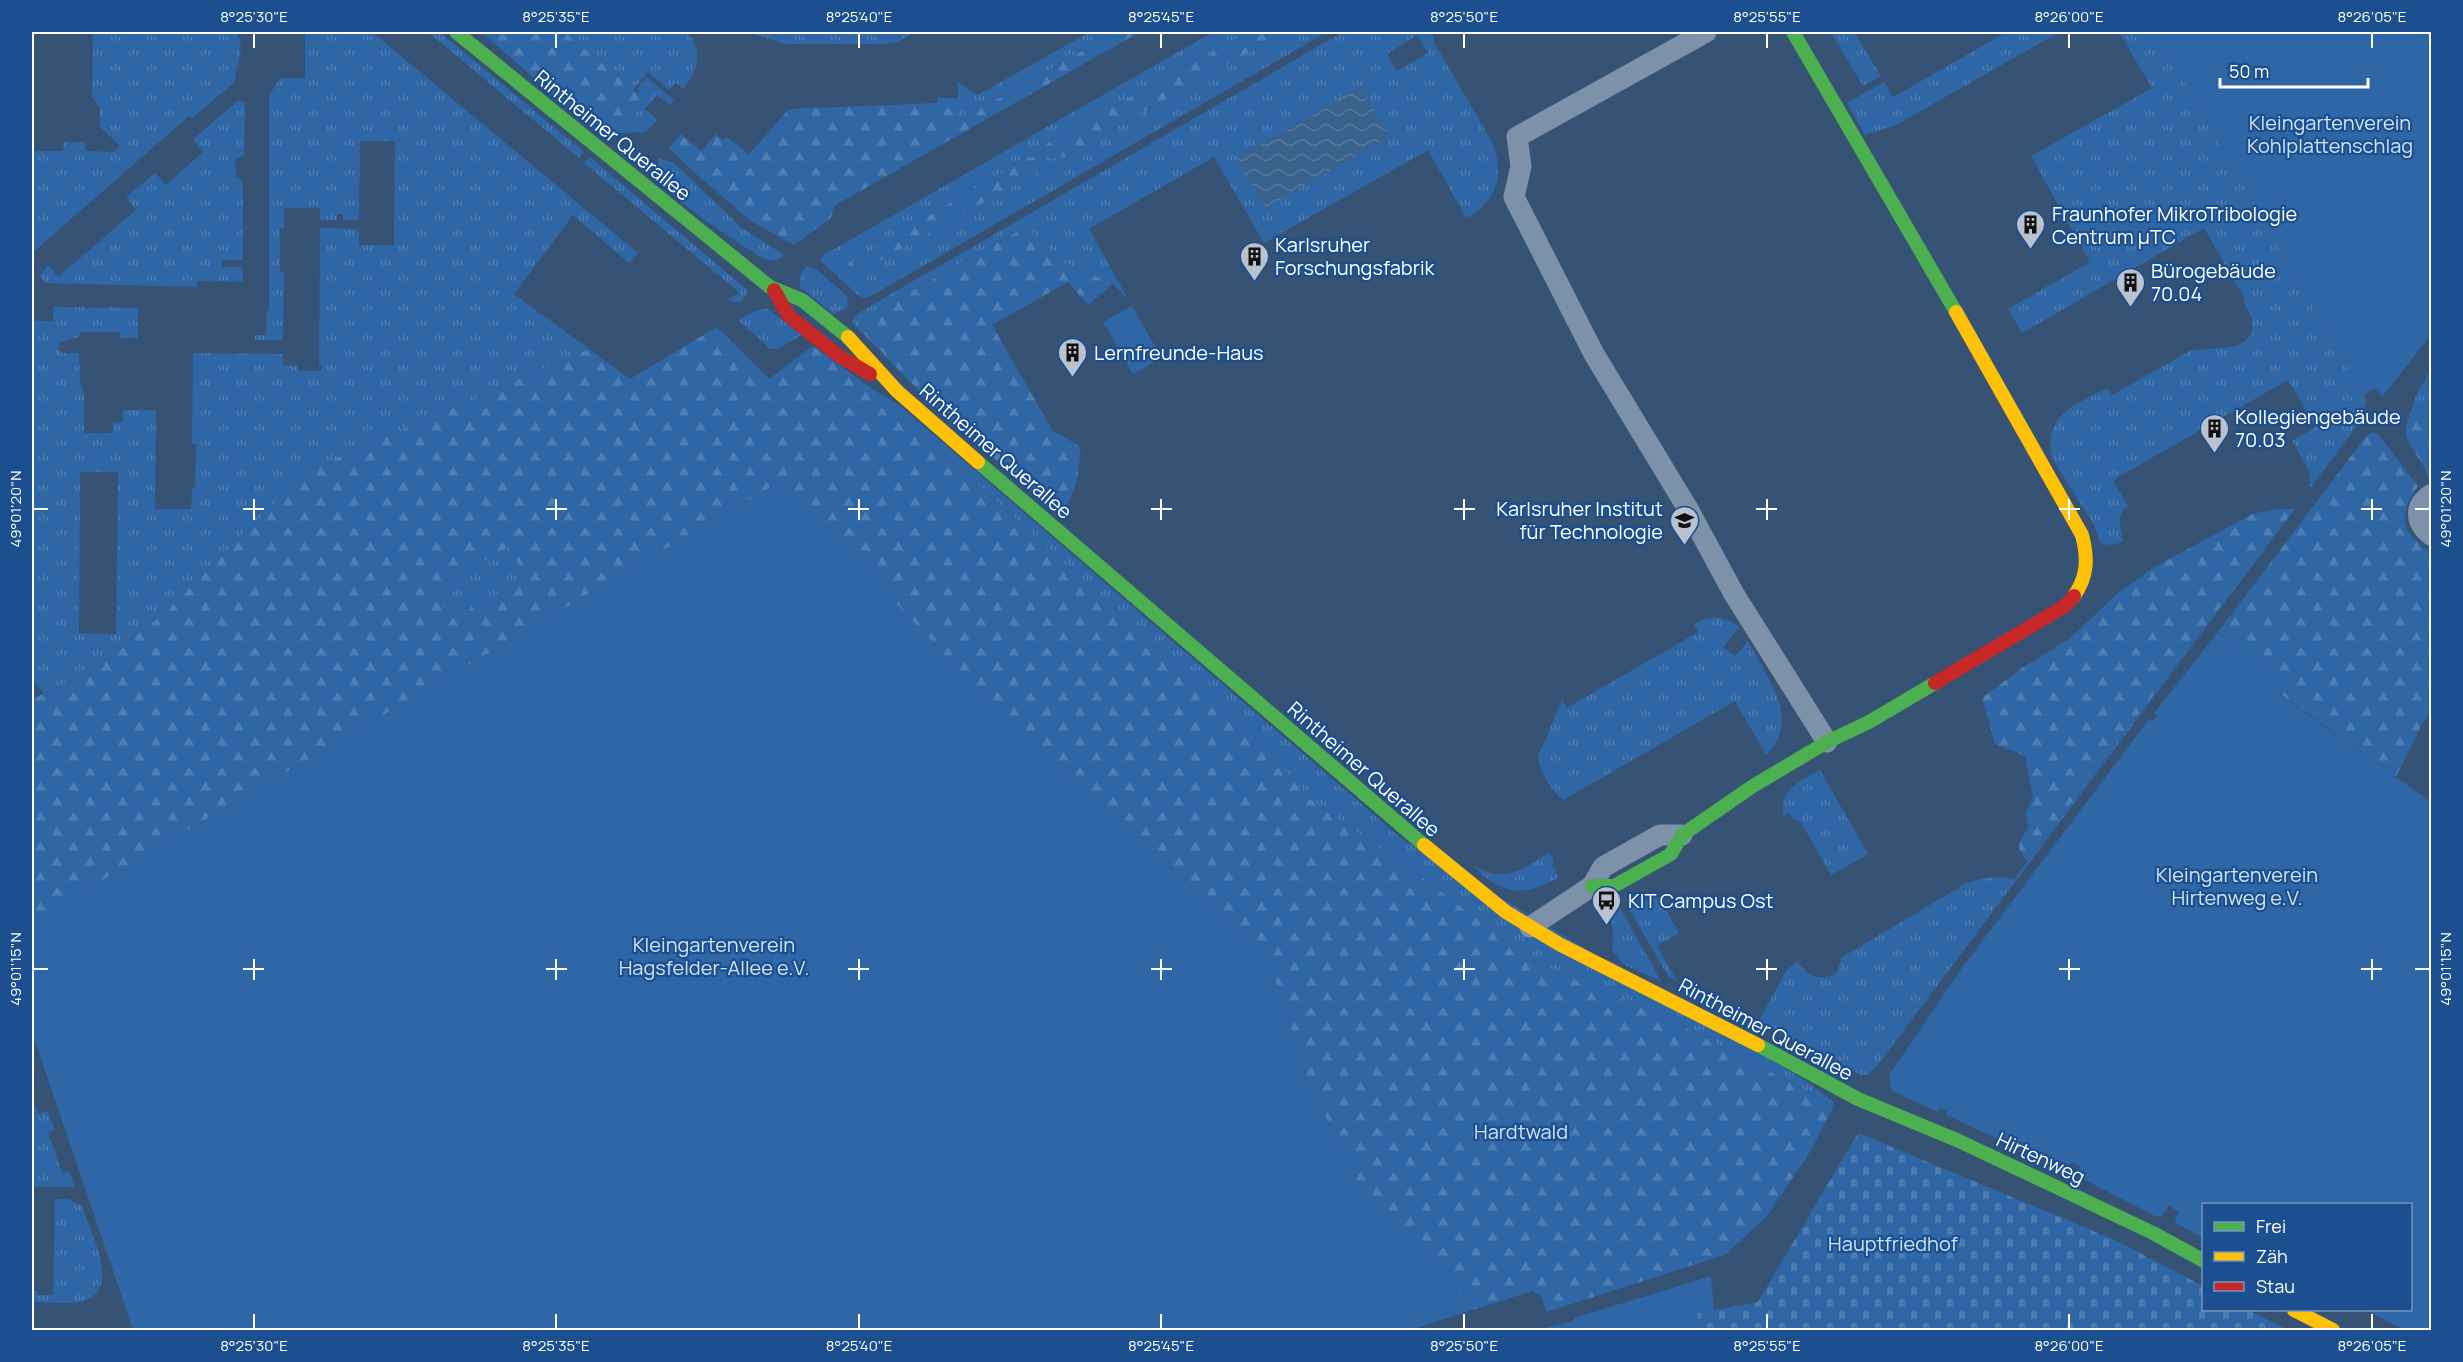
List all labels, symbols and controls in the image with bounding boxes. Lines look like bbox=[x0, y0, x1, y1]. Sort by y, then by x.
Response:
text: 8°25'30"E bbox=[220, 6, 288, 27]
text: 8°25'35"E bbox=[522, 6, 590, 27]
text: 8°25'40"E bbox=[826, 6, 892, 27]
text: 8°25'45"E bbox=[1128, 6, 1194, 27]
text: 8°25'50"E bbox=[1430, 6, 1498, 27]
text: 8°25'55"E bbox=[1733, 6, 1801, 27]
text: 8°26'00"E bbox=[2034, 6, 2104, 27]
text: 8°26'05"E bbox=[2338, 6, 2406, 27]
scale bar bbox=[2220, 51, 2368, 89]
text: 50 m bbox=[2229, 59, 2269, 83]
street label: Rintheimer Querallee bbox=[529, 63, 697, 207]
park label: Kleingartenverein Kohlplattenschlag bbox=[2247, 109, 2413, 159]
place label: Fraunhofer MikroTribologie Centrum µTC bbox=[2052, 200, 2297, 250]
building icon: Fraunhofer MikroTribologie Centrum µTC bbox=[2015, 208, 2047, 250]
place label: Karlsruher Forschungsfabrik bbox=[1275, 231, 1436, 281]
building icon: Karlsruher Forschungsfabrik bbox=[1238, 240, 1270, 282]
place label: Bürogebäude 70.04 bbox=[2151, 257, 2276, 307]
building icon: Bürogebäude 70.04 bbox=[2114, 266, 2146, 308]
building icon: Lernfreunde-Haus bbox=[1057, 336, 1089, 378]
place label: Lernfreunde-Haus bbox=[1094, 339, 1264, 366]
street label: Rintheimer Querallee bbox=[914, 377, 1078, 525]
place label: Kollegiengebäude 70.03 bbox=[2235, 403, 2401, 453]
building icon: Kollegiengebäude 70.03 bbox=[2198, 412, 2230, 454]
text: 49°01'20"N bbox=[5, 471, 26, 547]
text: 49°01'20"N bbox=[2435, 471, 2456, 547]
place label: Karlsruher Institut für Technologie bbox=[1496, 495, 1663, 545]
school or university icon: Karlsruher Institut für Technologie bbox=[1668, 504, 1700, 546]
street label: Rintheimer Querallee bbox=[1282, 695, 1446, 843]
park label: Kleingartenverein Hirtenweg e.V. bbox=[2156, 861, 2318, 911]
bus stop icon: KIT Campus Ost bbox=[1591, 884, 1623, 926]
place label: KIT Campus Ost bbox=[1628, 887, 1773, 914]
park label: Kleingartenverein Hagsfelder-Allee e.V. bbox=[619, 931, 809, 981]
text: 49°01'15"N bbox=[5, 932, 26, 1006]
text: 49°01'15"N bbox=[2435, 932, 2456, 1006]
street label: Rintheimer Querallee bbox=[1674, 972, 1858, 1086]
park label: Hardtwald bbox=[1474, 1118, 1568, 1145]
street label: Hirtenweg bbox=[1992, 1126, 2090, 1190]
legend bbox=[2202, 1203, 2412, 1311]
text: Frei bbox=[2256, 1214, 2286, 1238]
park label: Hauptfriedhof bbox=[1828, 1230, 1958, 1257]
text: Zäh bbox=[2256, 1244, 2288, 1268]
text: Stau bbox=[2256, 1274, 2295, 1298]
text: 8°25'30"E bbox=[220, 1335, 288, 1356]
text: 8°25'35"E bbox=[522, 1335, 590, 1356]
text: 8°25'40"E bbox=[826, 1335, 892, 1356]
text: 8°25'45"E bbox=[1128, 1335, 1194, 1356]
text: 8°25'50"E bbox=[1430, 1335, 1498, 1356]
text: 8°25'55"E bbox=[1733, 1335, 1801, 1356]
text: 8°26'00"E bbox=[2034, 1335, 2104, 1356]
text: 8°26'05"E bbox=[2338, 1335, 2406, 1356]

